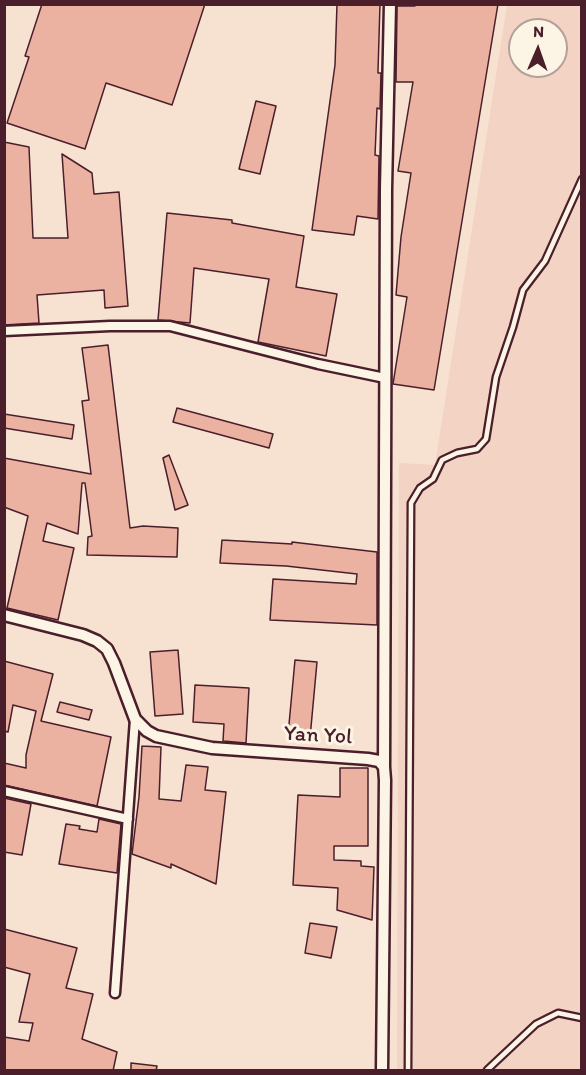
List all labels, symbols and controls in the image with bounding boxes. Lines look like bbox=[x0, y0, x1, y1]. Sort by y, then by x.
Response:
north arrow bbox=[508, 18, 568, 78]
text: N bbox=[533, 22, 544, 41]
street label: Yan Yol bbox=[283, 721, 353, 751]

